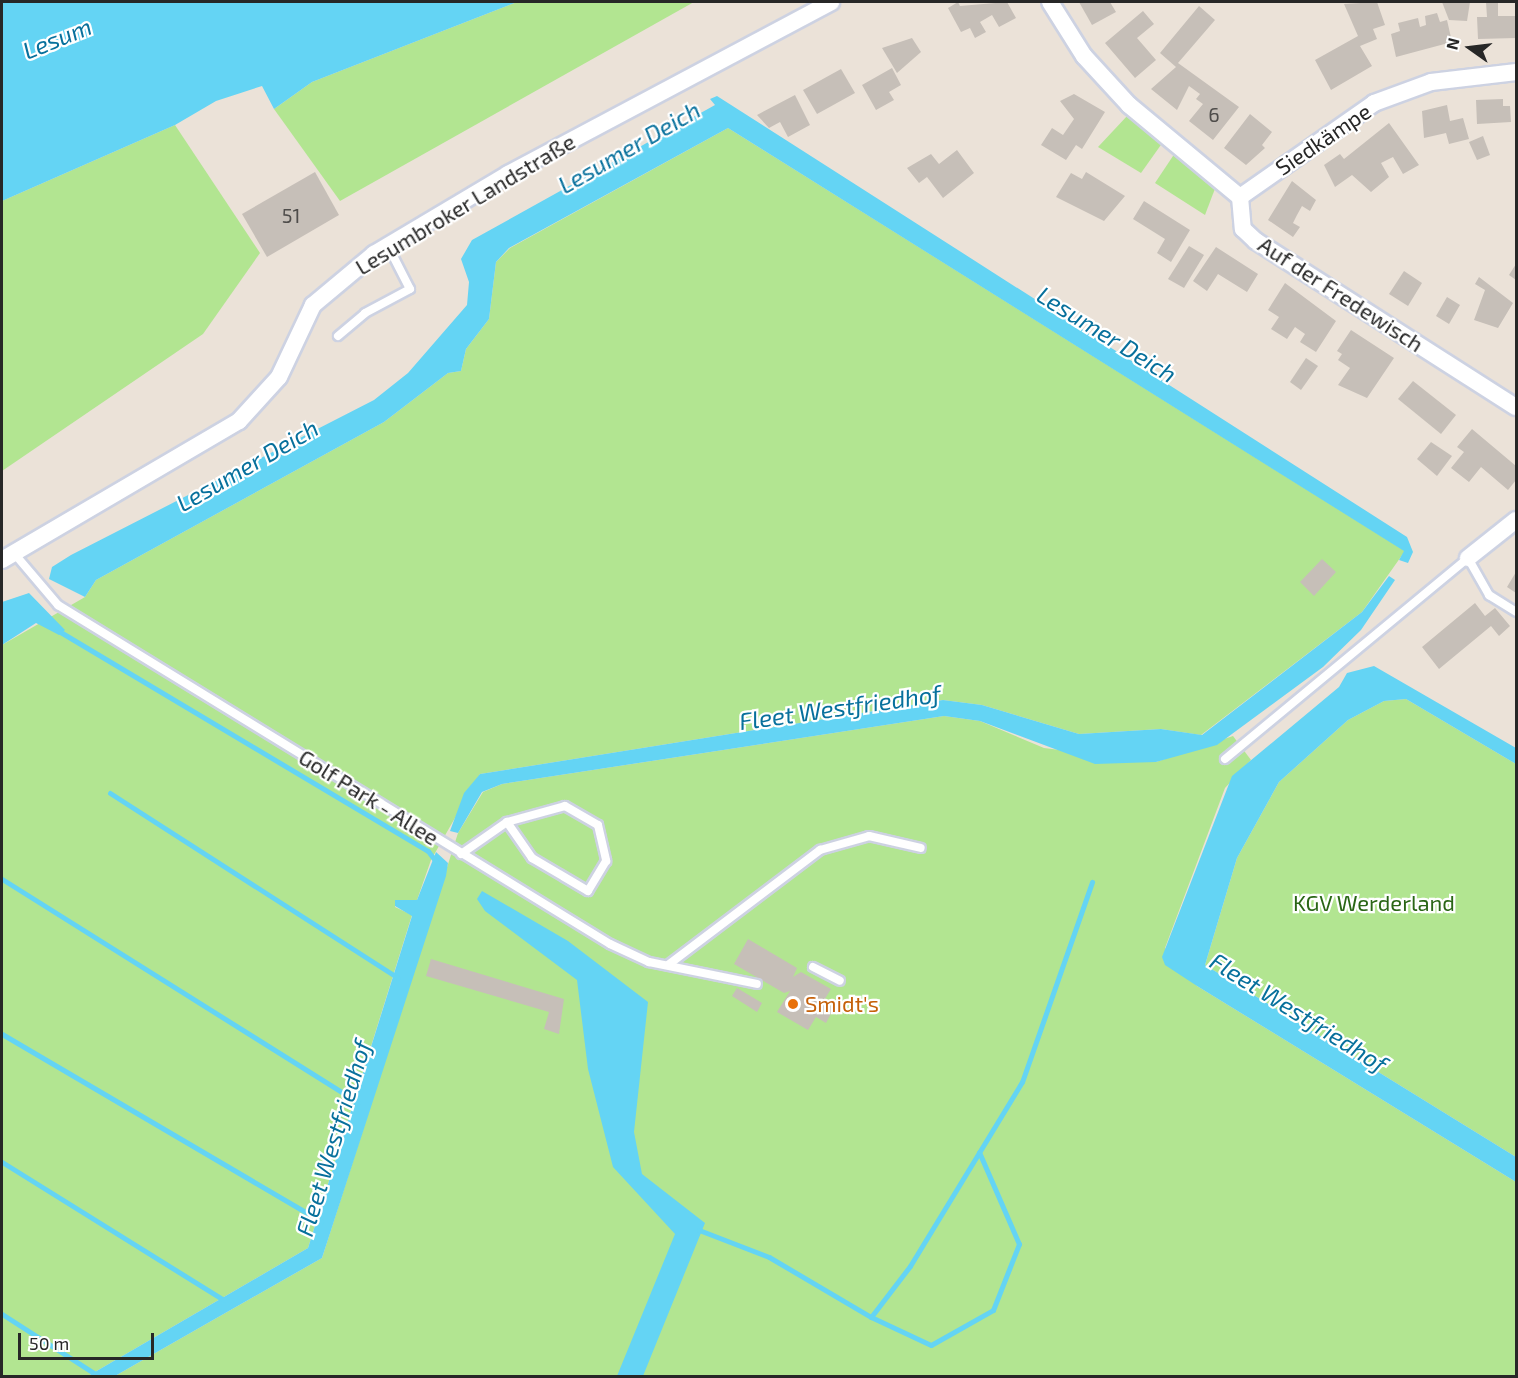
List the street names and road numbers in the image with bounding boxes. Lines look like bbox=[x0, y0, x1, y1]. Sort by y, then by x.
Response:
street label: Siedkämpe bbox=[1270, 97, 1376, 181]
street label: Lesumbroker Landstraße bbox=[350, 128, 580, 280]
street label: Auf der Fredewisch bbox=[1253, 231, 1429, 357]
street label: Golf Park - Allee bbox=[294, 743, 444, 851]

